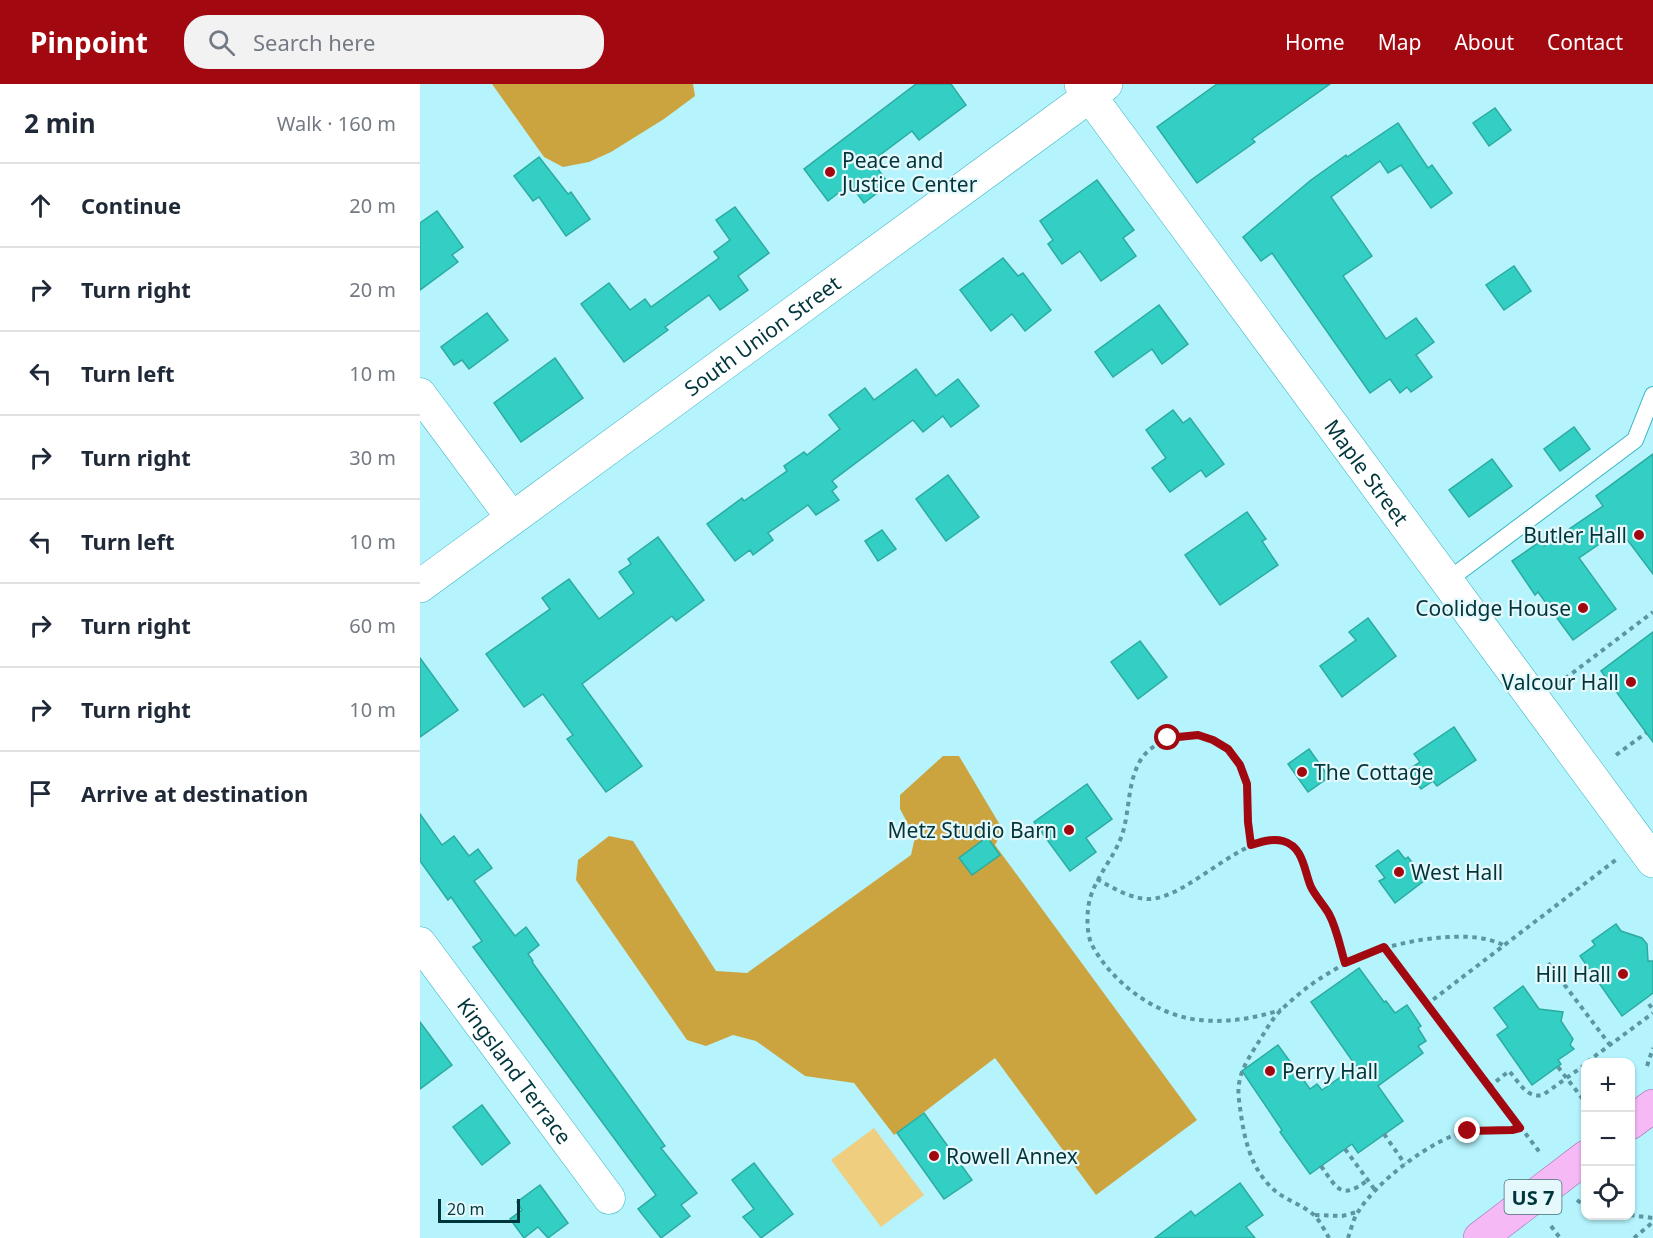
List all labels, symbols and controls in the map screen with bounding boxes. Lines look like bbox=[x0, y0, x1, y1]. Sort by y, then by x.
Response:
search box bbox=[184, 15, 604, 69]
text: Pinpoint bbox=[30, 23, 148, 61]
icon: search bbox=[205, 26, 238, 59]
text: Search here bbox=[253, 27, 375, 57]
text: Home bbox=[1285, 28, 1345, 56]
text: Map bbox=[1378, 28, 1421, 56]
text: About bbox=[1454, 28, 1514, 56]
text: Contact bbox=[1547, 28, 1623, 56]
text: 2 min bbox=[24, 105, 96, 141]
text: Walk · 160 m bbox=[277, 110, 396, 137]
place label: Peace and Justice Center bbox=[840, 146, 978, 198]
marker: Peace and Justice Center bbox=[823, 165, 837, 179]
icon: ahead bbox=[24, 189, 57, 222]
text: Continue bbox=[81, 190, 181, 220]
text: 20 m bbox=[349, 192, 396, 219]
street label: South Union Street bbox=[678, 269, 846, 402]
icon: right bbox=[24, 273, 57, 306]
text: Turn right bbox=[81, 274, 191, 304]
text: 20 m bbox=[349, 276, 396, 303]
icon: left bbox=[24, 357, 57, 390]
text: Turn left bbox=[81, 358, 175, 388]
text: 10 m bbox=[349, 360, 396, 387]
street label: Maple Street bbox=[1318, 413, 1415, 531]
icon: right bbox=[24, 441, 57, 474]
text: Turn right bbox=[81, 442, 191, 472]
text: 30 m bbox=[349, 444, 396, 471]
place label: Butler Hall bbox=[1523, 521, 1627, 549]
icon: left bbox=[24, 525, 57, 558]
text: Turn left bbox=[81, 526, 175, 556]
text: 10 m bbox=[349, 528, 396, 555]
marker: Butler Hall bbox=[1632, 528, 1646, 542]
place label: Coolidge House bbox=[1415, 594, 1571, 622]
marker: Coolidge House bbox=[1576, 601, 1590, 615]
icon: right bbox=[24, 609, 57, 642]
text: Turn right bbox=[81, 610, 191, 640]
text: 60 m bbox=[349, 612, 396, 639]
place label: Valcour Hall bbox=[1502, 668, 1619, 696]
marker: Valcour Hall bbox=[1624, 675, 1638, 689]
icon: right bbox=[24, 693, 57, 726]
text: Turn right bbox=[81, 694, 191, 724]
text: 10 m bbox=[349, 696, 396, 723]
route start bbox=[1154, 724, 1180, 750]
place label: The Cottage bbox=[1314, 758, 1434, 786]
marker: The Cottage bbox=[1295, 765, 1309, 779]
icon: arrive bbox=[24, 777, 57, 810]
text: Arrive at destination bbox=[81, 778, 308, 808]
place label: Metz Studio Barn bbox=[888, 816, 1057, 844]
marker: Metz Studio Barn bbox=[1062, 823, 1076, 837]
place label: West Hall bbox=[1411, 858, 1503, 886]
marker: West Hall bbox=[1392, 865, 1406, 879]
place label: Hill Hall bbox=[1536, 960, 1611, 988]
marker: Hill Hall bbox=[1616, 967, 1630, 981]
street label: Kingsland Terrace bbox=[451, 992, 578, 1150]
place label: Perry Hall bbox=[1282, 1057, 1378, 1085]
map controls bbox=[1581, 1058, 1635, 1220]
button: + bbox=[1581, 1058, 1635, 1112]
marker: Perry Hall bbox=[1263, 1064, 1277, 1078]
button: − bbox=[1581, 1112, 1635, 1166]
route end bbox=[1454, 1117, 1480, 1143]
place label: Rowell Annex bbox=[946, 1142, 1078, 1170]
marker: Rowell Annex bbox=[927, 1149, 941, 1163]
button: locate bbox=[1581, 1166, 1635, 1220]
road number: US 7 bbox=[1504, 1180, 1562, 1214]
scale bar bbox=[438, 1196, 520, 1224]
text: 20 m bbox=[447, 1198, 484, 1220]

